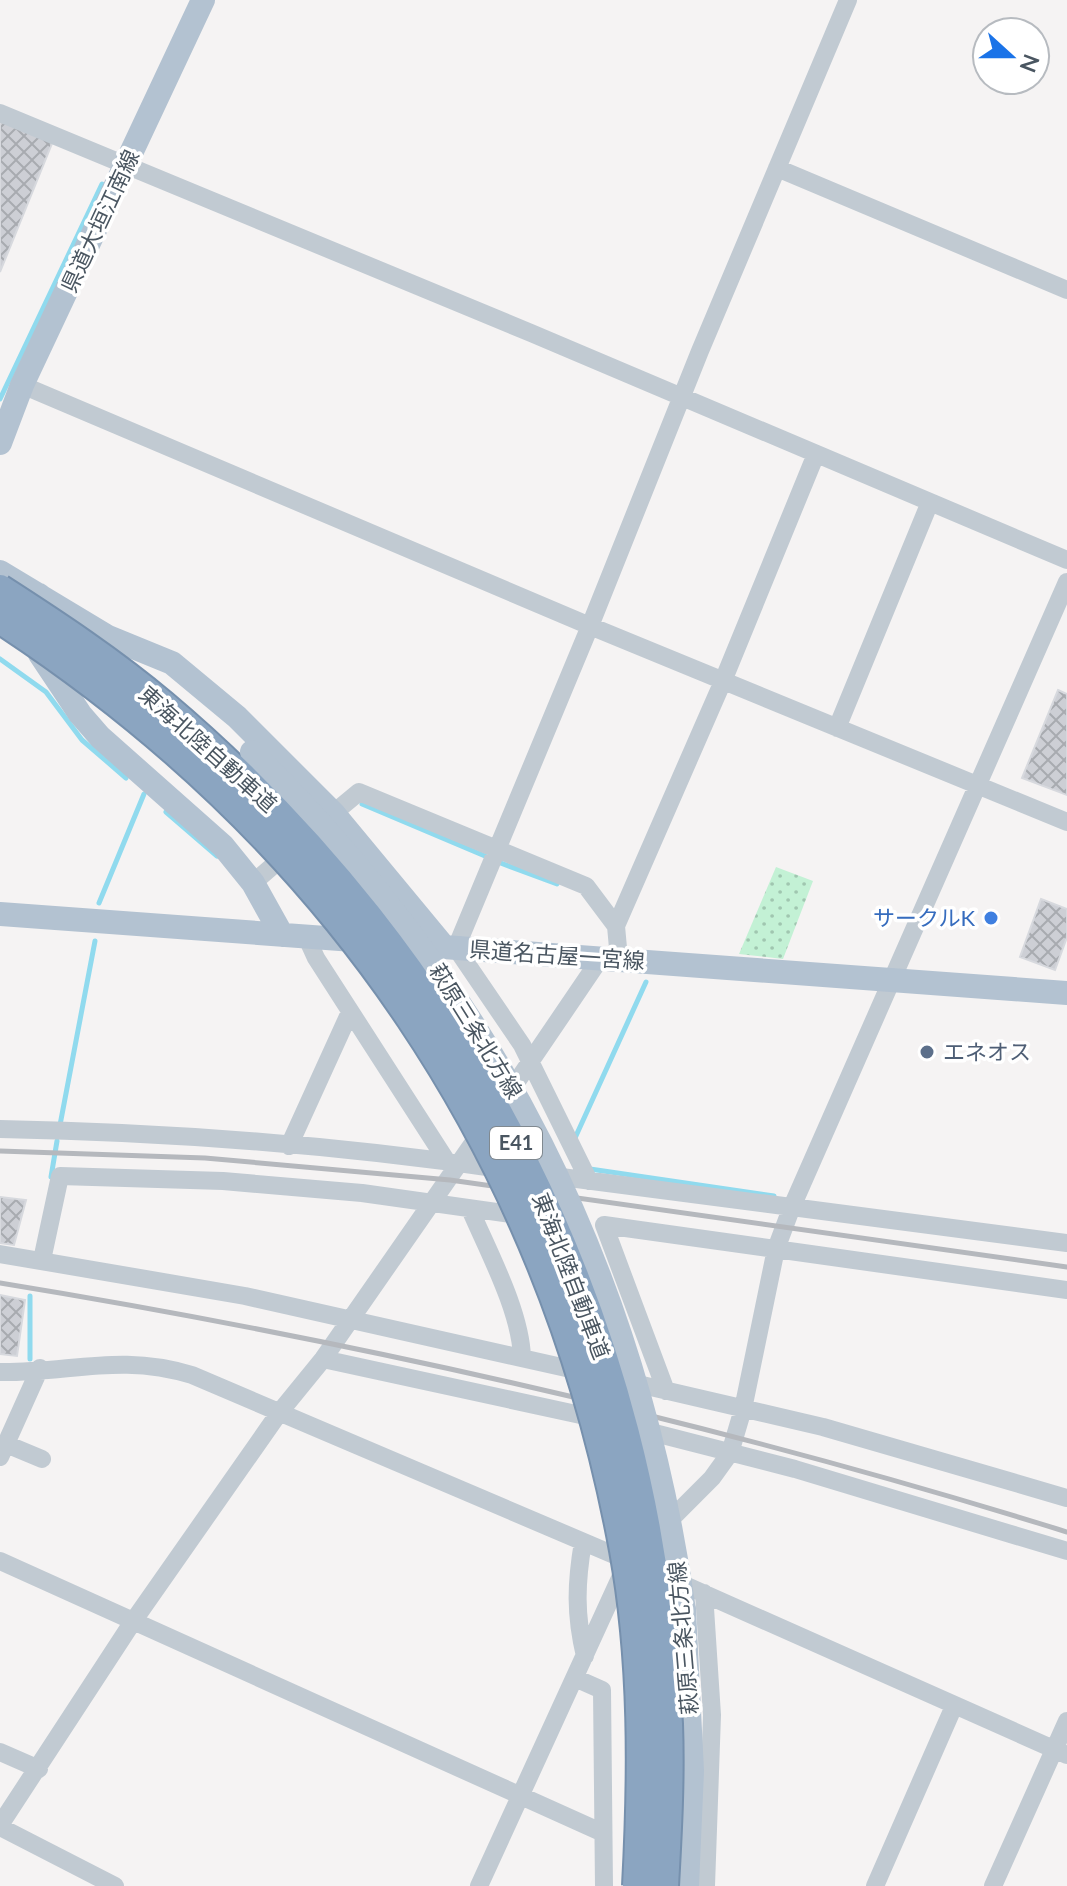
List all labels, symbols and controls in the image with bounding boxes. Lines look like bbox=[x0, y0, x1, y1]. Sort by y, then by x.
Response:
north arrow bbox=[971, 16, 1051, 96]
text: N bbox=[1014, 51, 1046, 76]
street label: 県道大垣江南線 bbox=[55, 145, 144, 296]
street label: 東海北陸自動車道 bbox=[134, 680, 283, 818]
place label: サークルK bbox=[873, 904, 975, 931]
marker: サークルK bbox=[982, 909, 1000, 927]
street label: 県道名古屋一宮線 bbox=[468, 935, 646, 974]
street label: 萩原三条北方線 bbox=[424, 958, 529, 1103]
place label: エネオス bbox=[943, 1038, 1031, 1065]
marker: エネオス bbox=[918, 1043, 936, 1061]
road number: E41 bbox=[490, 1127, 542, 1159]
street label: 東海北陸自動車道 bbox=[527, 1189, 616, 1363]
street label: 萩原三条北方線 bbox=[662, 1560, 703, 1716]

